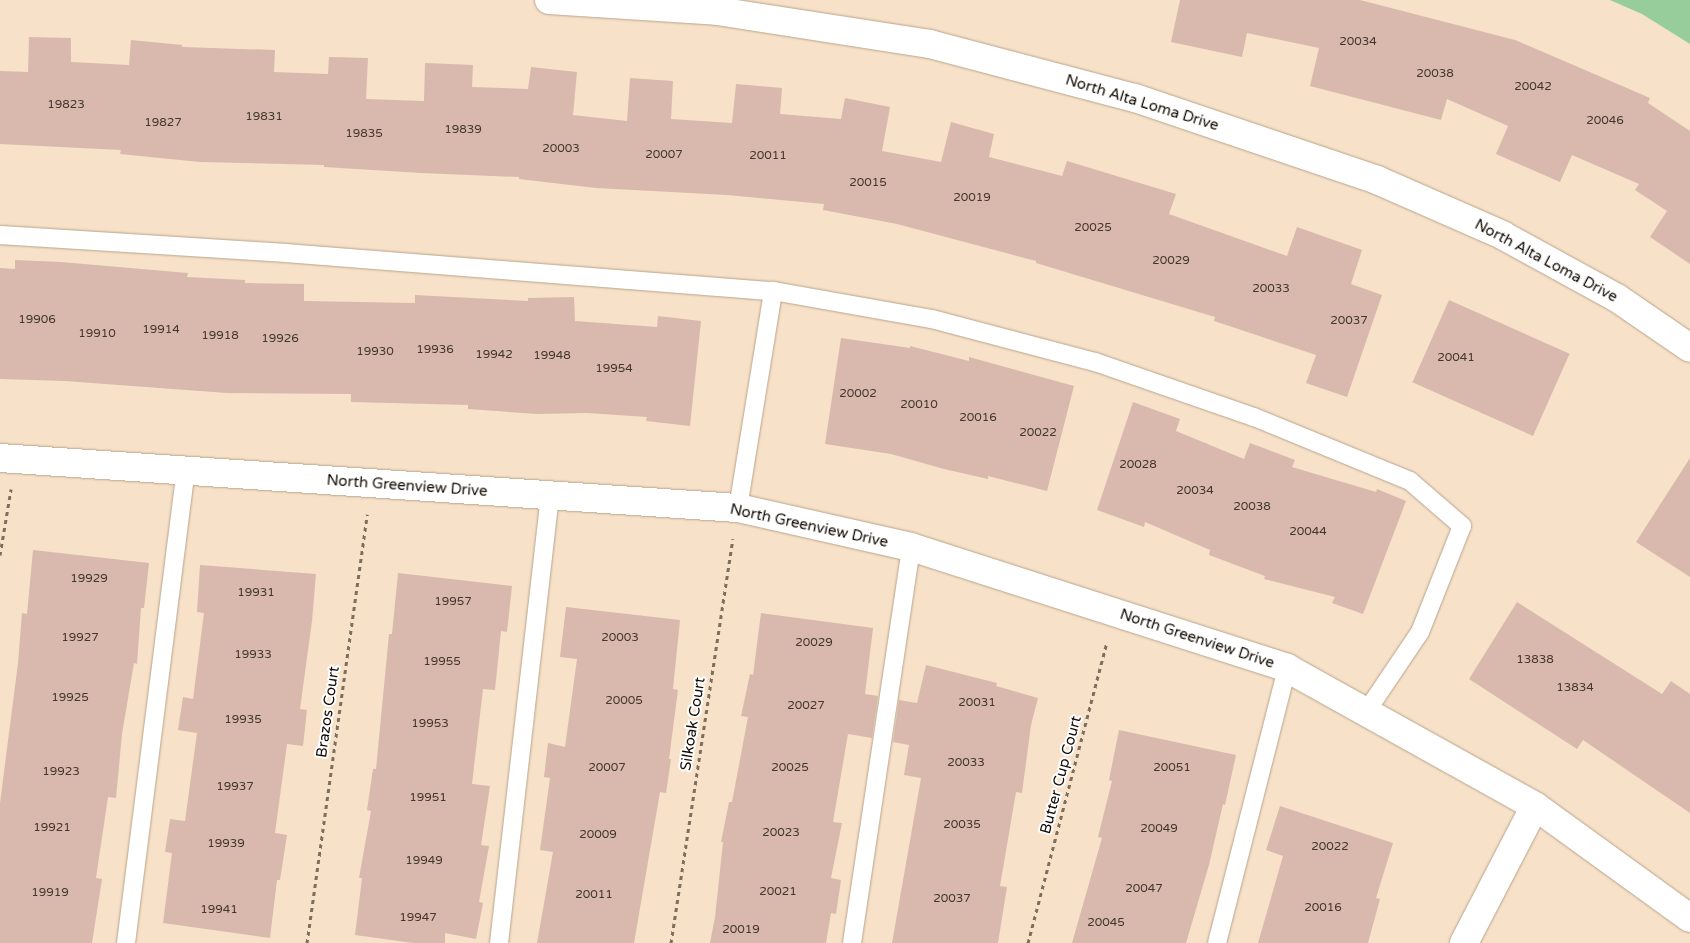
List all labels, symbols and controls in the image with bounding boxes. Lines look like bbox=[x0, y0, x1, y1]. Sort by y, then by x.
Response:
house number: 20034 bbox=[1339, 35, 1377, 49]
house number: 20038 bbox=[1416, 67, 1454, 81]
street label: North Alta Loma Drive bbox=[1063, 71, 1221, 135]
house number: 20042 bbox=[1514, 80, 1552, 94]
house number: 19823 bbox=[47, 98, 85, 112]
house number: 19831 bbox=[245, 110, 283, 124]
house number: 20046 bbox=[1586, 114, 1624, 128]
house number: 19827 bbox=[144, 116, 182, 130]
house number: 19839 bbox=[444, 123, 482, 137]
house number: 19835 bbox=[345, 127, 383, 141]
house number: 20003 bbox=[542, 142, 580, 156]
house number: 20007 bbox=[645, 148, 683, 162]
house number: 20011 bbox=[749, 149, 787, 163]
house number: 20015 bbox=[849, 176, 887, 190]
house number: 20019 bbox=[953, 191, 991, 205]
street label: North Alta Loma Drive bbox=[1472, 216, 1620, 306]
house number: 20025 bbox=[1074, 221, 1112, 235]
house number: 20029 bbox=[1152, 254, 1190, 268]
house number: 20033 bbox=[1252, 282, 1290, 296]
house number: 19906 bbox=[18, 313, 56, 327]
house number: 20037 bbox=[1330, 314, 1368, 328]
house number: 19914 bbox=[142, 323, 180, 337]
house number: 19910 bbox=[78, 327, 116, 341]
house number: 19918 bbox=[201, 329, 239, 343]
house number: 19926 bbox=[261, 332, 299, 346]
house number: 19936 bbox=[416, 343, 454, 357]
house number: 19930 bbox=[356, 345, 394, 359]
house number: 19942 bbox=[475, 348, 513, 362]
house number: 19948 bbox=[533, 349, 571, 363]
house number: 20041 bbox=[1437, 351, 1475, 365]
house number: 19954 bbox=[595, 362, 633, 376]
house number: 20002 bbox=[839, 387, 877, 401]
house number: 20010 bbox=[900, 398, 938, 412]
house number: 20016 bbox=[959, 411, 997, 425]
house number: 20022 bbox=[1019, 426, 1057, 440]
house number: 20028 bbox=[1119, 458, 1157, 472]
street label: North Greenview Drive bbox=[326, 471, 488, 501]
house number: 20034 bbox=[1176, 484, 1214, 498]
street label: North Greenview Drive bbox=[728, 500, 890, 552]
house number: 20038 bbox=[1233, 500, 1271, 514]
house number: 20044 bbox=[1289, 525, 1327, 539]
house number: 19929 bbox=[70, 572, 108, 586]
house number: 19931 bbox=[237, 586, 275, 600]
house number: 19957 bbox=[434, 595, 472, 609]
street label: North Greenview Drive bbox=[1118, 606, 1276, 672]
house number: 19927 bbox=[61, 631, 99, 645]
house number: 20003 bbox=[601, 631, 639, 645]
house number: 20029 bbox=[795, 636, 833, 650]
house number: 19933 bbox=[234, 648, 272, 662]
house number: 13838 bbox=[1516, 653, 1554, 667]
house number: 19955 bbox=[423, 655, 461, 669]
street label: Brazos Court bbox=[313, 665, 343, 759]
street label: Silkoak Court bbox=[677, 676, 709, 772]
house number: 13834 bbox=[1556, 681, 1594, 695]
house number: 19925 bbox=[51, 691, 89, 705]
house number: 20005 bbox=[605, 694, 643, 708]
house number: 20031 bbox=[958, 696, 996, 710]
house number: 20027 bbox=[787, 699, 825, 713]
house number: 19935 bbox=[224, 713, 262, 727]
street label: Butter Cup Court bbox=[1037, 714, 1085, 836]
house number: 19953 bbox=[411, 717, 449, 731]
house number: 20033 bbox=[947, 756, 985, 770]
house number: 20007 bbox=[588, 761, 626, 775]
house number: 20025 bbox=[771, 761, 809, 775]
house number: 20051 bbox=[1153, 761, 1191, 775]
house number: 19923 bbox=[42, 765, 80, 779]
house number: 19937 bbox=[216, 780, 254, 794]
house number: 19951 bbox=[409, 791, 447, 805]
house number: 20035 bbox=[943, 818, 981, 832]
house number: 19921 bbox=[33, 821, 71, 835]
house number: 20049 bbox=[1140, 822, 1178, 836]
house number: 20023 bbox=[762, 826, 800, 840]
house number: 20009 bbox=[579, 828, 617, 842]
house number: 19939 bbox=[207, 837, 245, 851]
house number: 20022 bbox=[1311, 840, 1349, 854]
house number: 19949 bbox=[405, 854, 443, 868]
house number: 20047 bbox=[1125, 882, 1163, 896]
house number: 20021 bbox=[759, 885, 797, 899]
house number: 19919 bbox=[31, 886, 69, 900]
house number: 20011 bbox=[575, 888, 613, 902]
house number: 20037 bbox=[933, 892, 971, 906]
house number: 20016 bbox=[1304, 901, 1342, 915]
house number: 19941 bbox=[200, 903, 238, 917]
house number: 19947 bbox=[399, 911, 437, 925]
house number: 20045 bbox=[1087, 916, 1125, 930]
house number: 20019 bbox=[722, 923, 760, 937]

